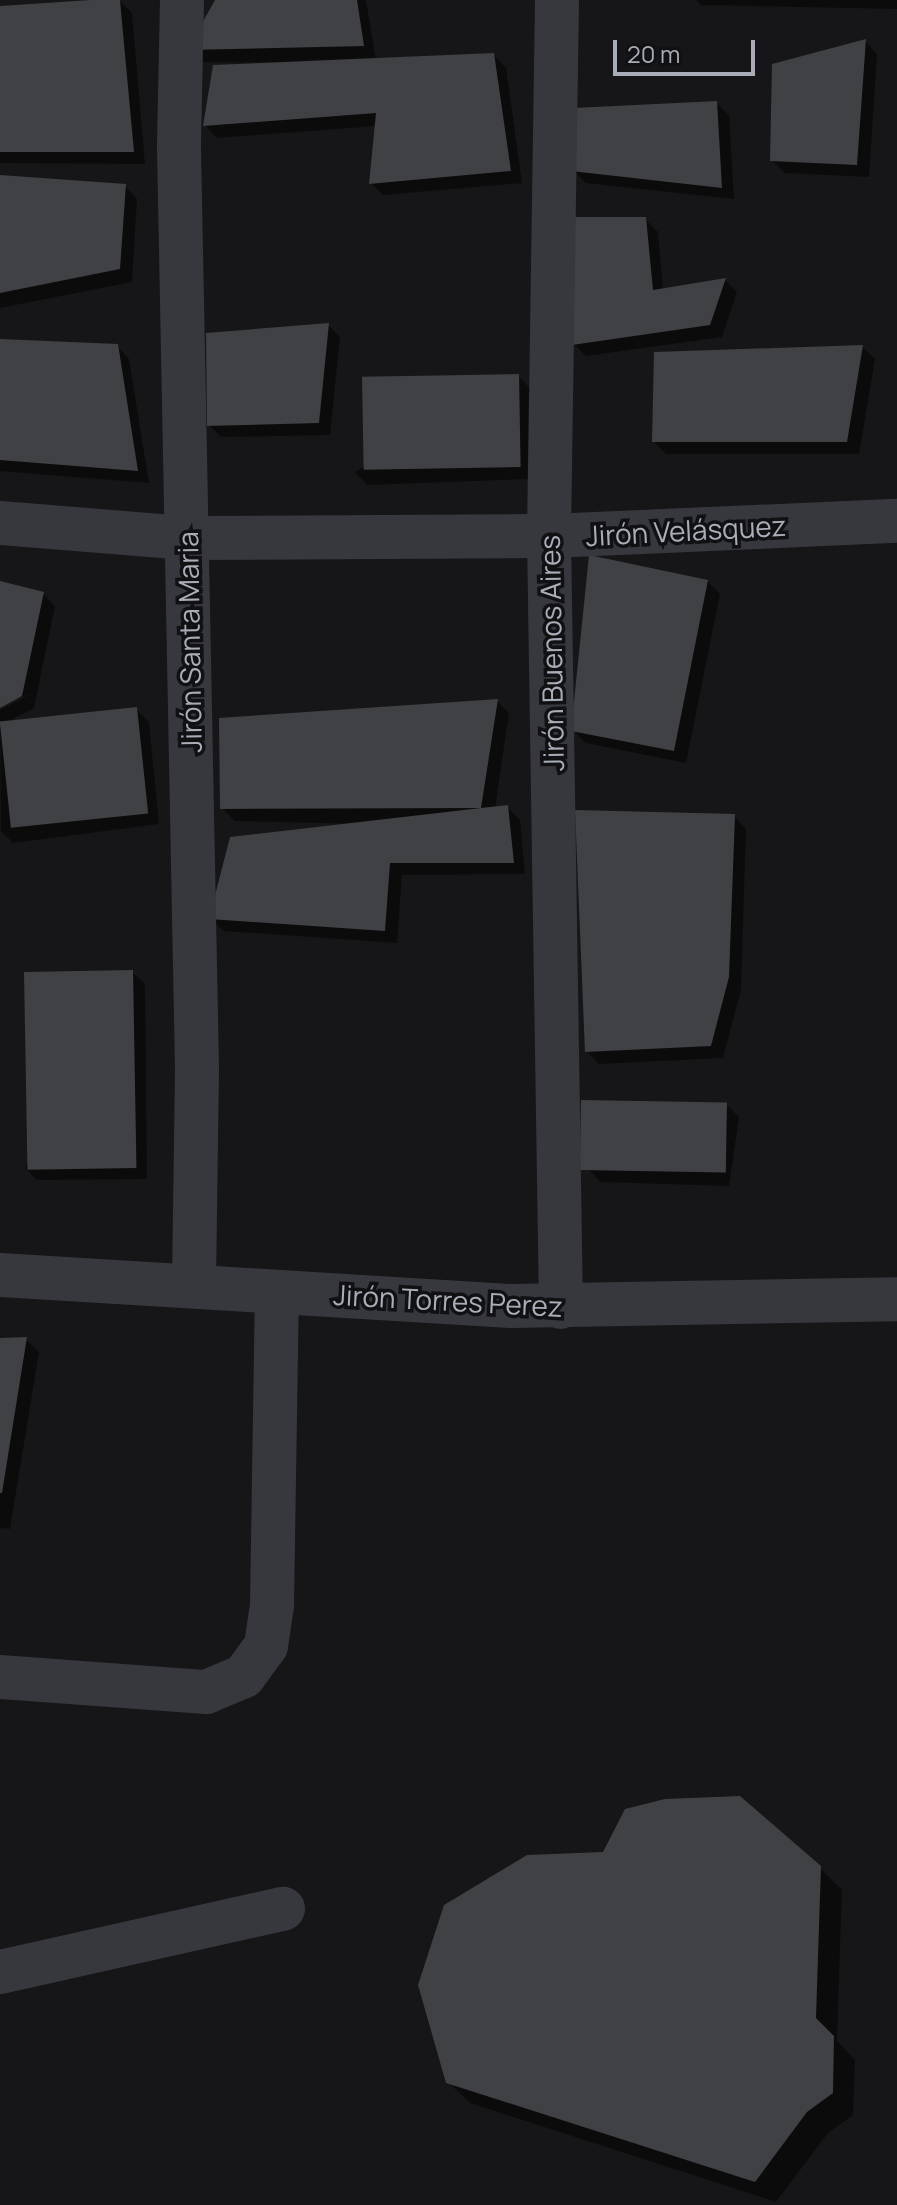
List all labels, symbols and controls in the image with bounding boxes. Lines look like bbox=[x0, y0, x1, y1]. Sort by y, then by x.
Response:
scale bar bbox=[617, 24, 759, 74]
text: 20 m bbox=[627, 37, 680, 70]
street label: Jirón Velásquez bbox=[585, 508, 787, 552]
street label: Jirón Santa Maria bbox=[170, 531, 208, 753]
street label: Jirón Buenos Aires bbox=[532, 535, 570, 771]
street label: Jirón Torres Perez bbox=[332, 1277, 564, 1323]

